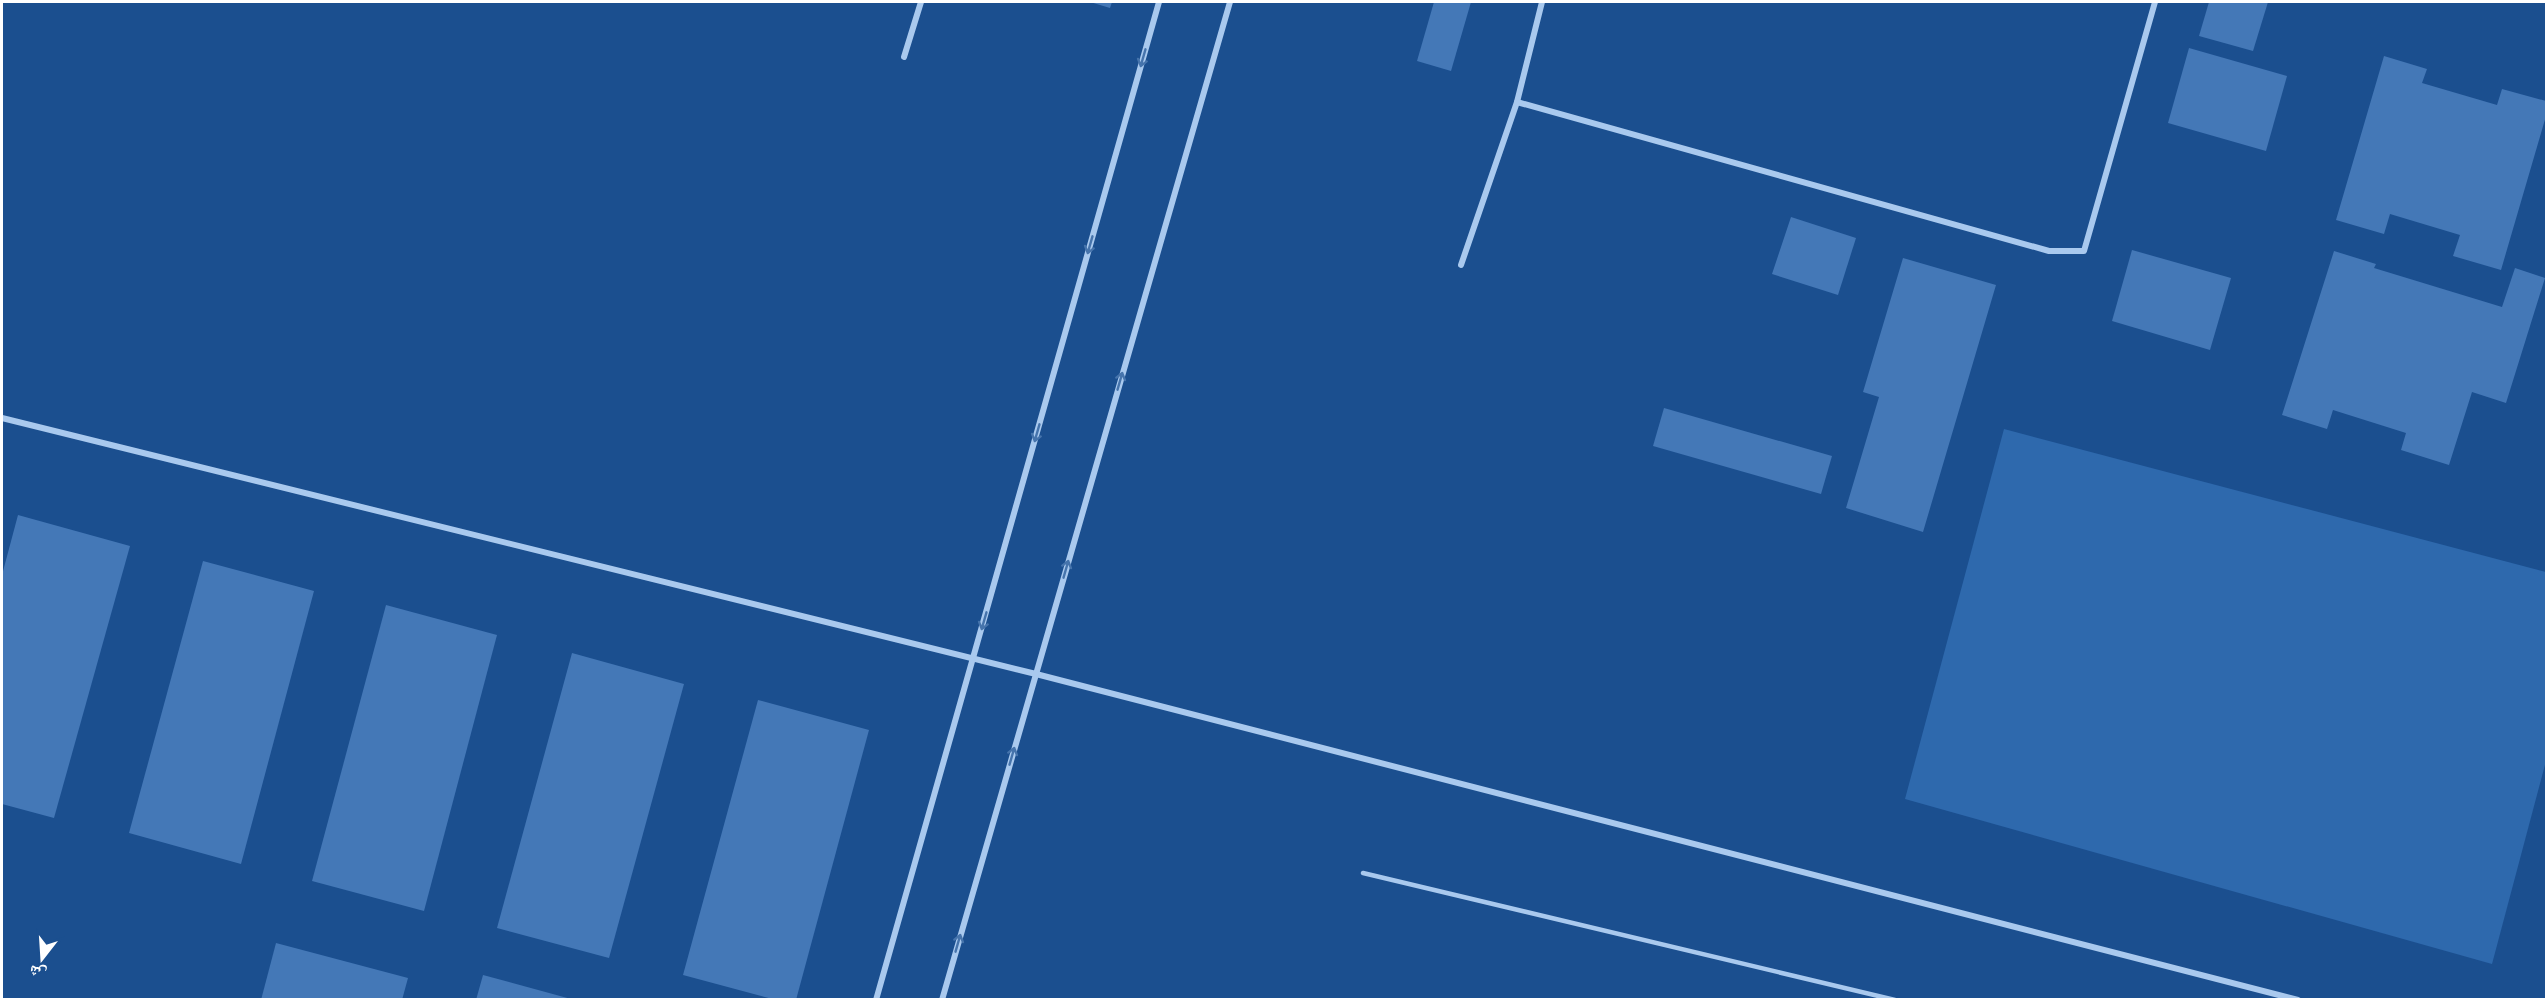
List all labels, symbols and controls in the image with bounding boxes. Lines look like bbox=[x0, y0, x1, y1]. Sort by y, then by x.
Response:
one-way arrow bbox=[1137, 48, 1149, 67]
one-way arrow bbox=[1084, 236, 1095, 255]
one-way arrow bbox=[1115, 372, 1126, 391]
one-way arrow bbox=[1031, 423, 1042, 442]
one-way arrow bbox=[1061, 559, 1072, 578]
one-way arrow bbox=[978, 611, 989, 630]
one-way arrow bbox=[1007, 747, 1018, 766]
north arrow bbox=[12, 929, 72, 989]
one-way arrow bbox=[953, 934, 964, 953]
text: ش bbox=[27, 961, 49, 983]

